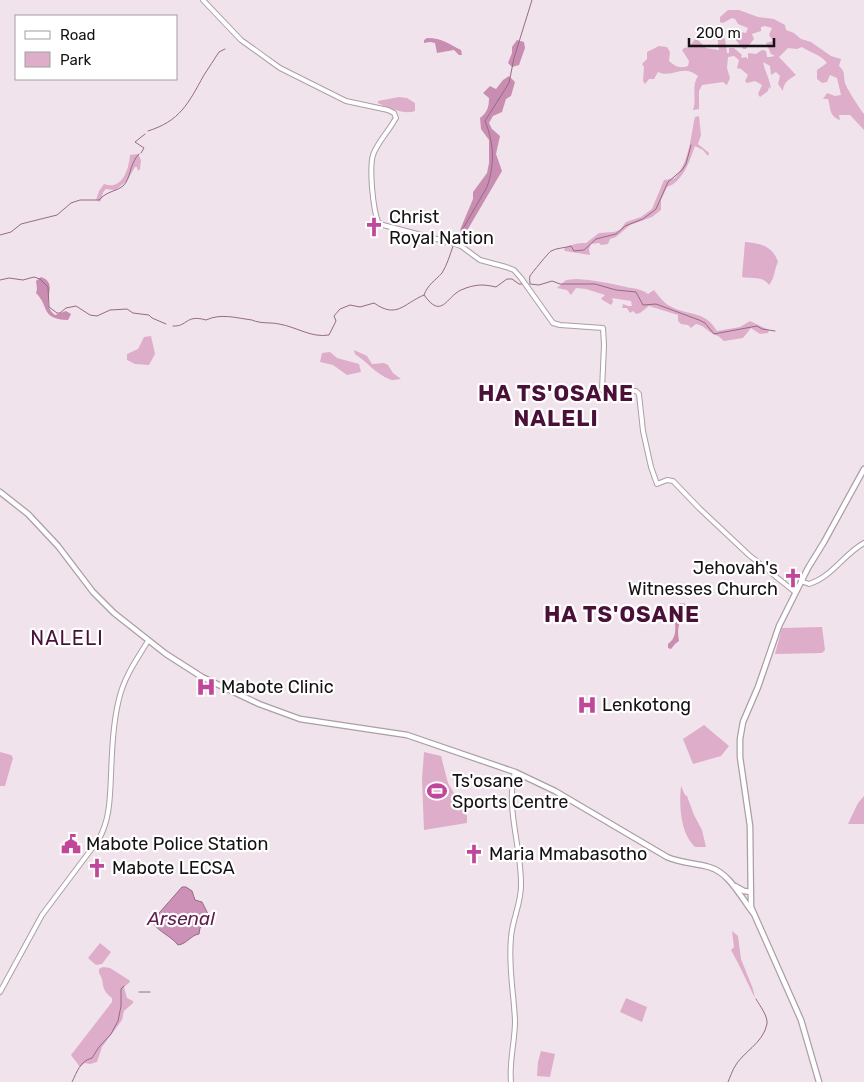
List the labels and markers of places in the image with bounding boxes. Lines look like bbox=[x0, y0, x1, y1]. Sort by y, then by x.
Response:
place label: Christ Royal Nation bbox=[389, 206, 494, 249]
church icon: Christ Royal Nation bbox=[363, 216, 385, 238]
place label: Jehovah's Witnesses Church bbox=[628, 557, 778, 600]
church icon: Jehovah's Witnesses Church bbox=[782, 567, 804, 589]
hospital icon: Mabote Clinic bbox=[195, 676, 217, 698]
place label: Mabote Clinic bbox=[221, 676, 334, 698]
hospital icon: Lenkotong bbox=[576, 694, 598, 716]
place label: Lenkotong bbox=[602, 694, 691, 716]
place label: Ts'osane Sports Centre bbox=[452, 770, 568, 813]
sports icon: Ts'osane Sports Centre bbox=[426, 780, 448, 802]
public building icon: Mabote Police Station bbox=[60, 833, 82, 855]
place label: Mabote Police Station bbox=[86, 833, 268, 855]
church icon: Maria Mmabasotho bbox=[463, 843, 485, 865]
place label: Maria Mmabasotho bbox=[489, 843, 647, 865]
church icon: Mabote LECSA bbox=[86, 857, 108, 879]
place label: Mabote LECSA bbox=[112, 857, 235, 879]

